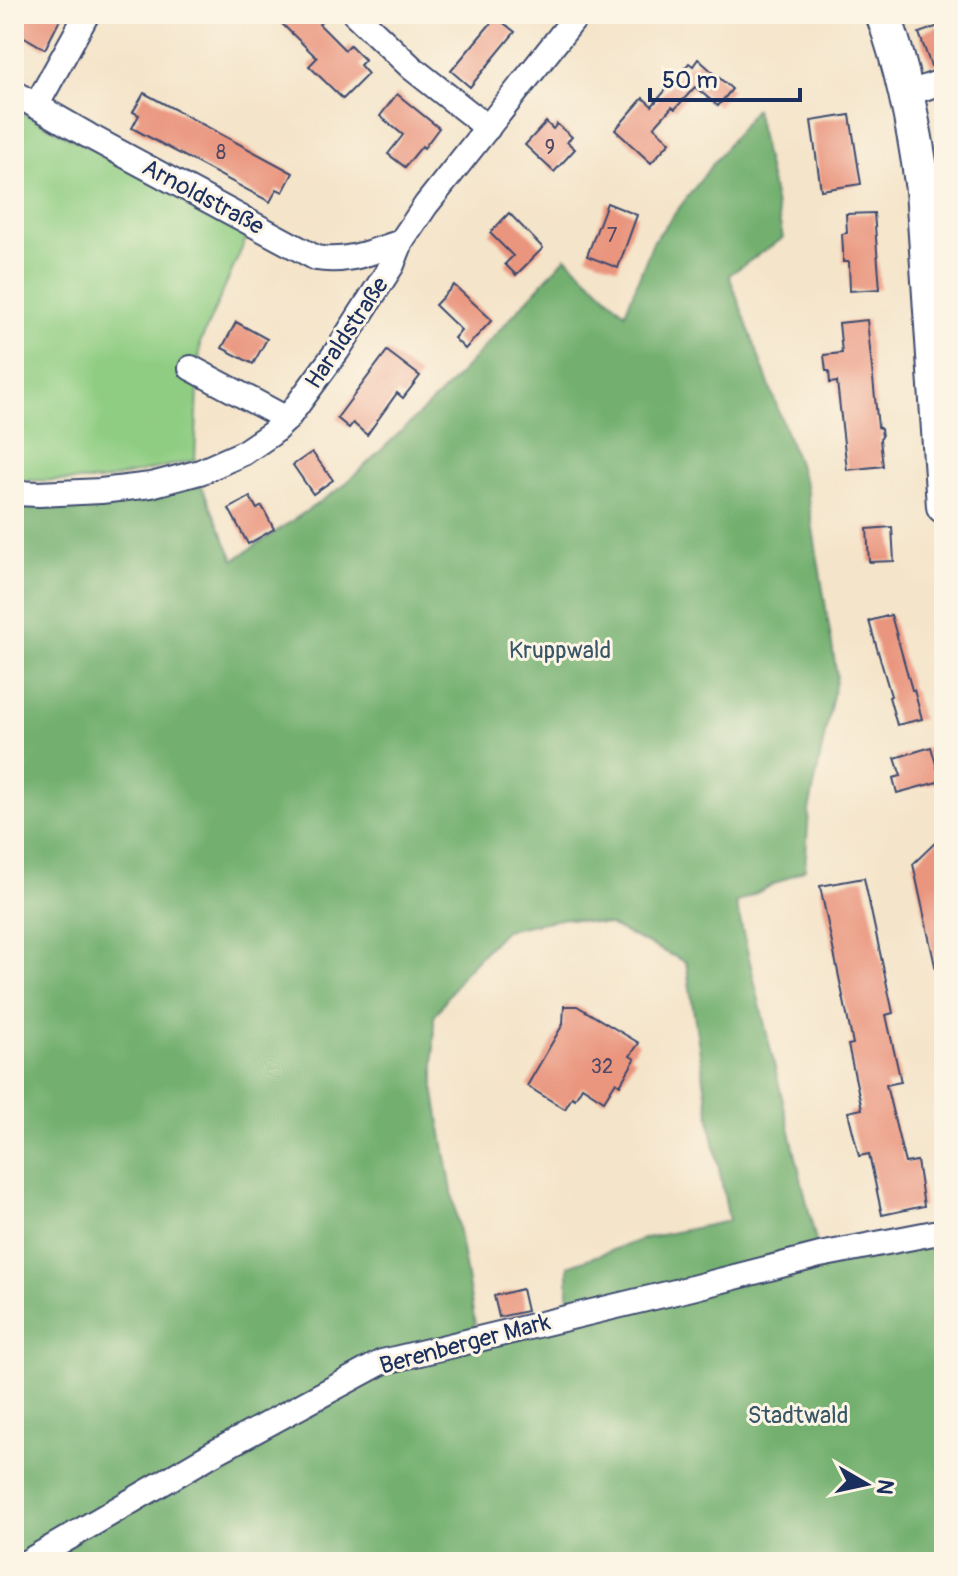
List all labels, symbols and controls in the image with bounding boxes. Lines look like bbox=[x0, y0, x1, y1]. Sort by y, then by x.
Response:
scale bar bbox=[650, 52, 800, 102]
text: 50 m bbox=[662, 66, 718, 95]
house number: 9 bbox=[545, 135, 555, 160]
house number: 8 bbox=[216, 140, 226, 165]
street label: Arnoldstraße bbox=[137, 153, 269, 241]
house number: 7 bbox=[607, 223, 618, 248]
street label: Haraldstraße bbox=[299, 271, 395, 394]
park label: Kruppwald bbox=[509, 636, 611, 665]
house number: 32 bbox=[591, 1054, 613, 1079]
street label: Berenberger Mark bbox=[377, 1307, 553, 1381]
park label: Stadtwald bbox=[747, 1401, 849, 1430]
north arrow bbox=[826, 1444, 906, 1524]
text: N bbox=[870, 1477, 900, 1497]

